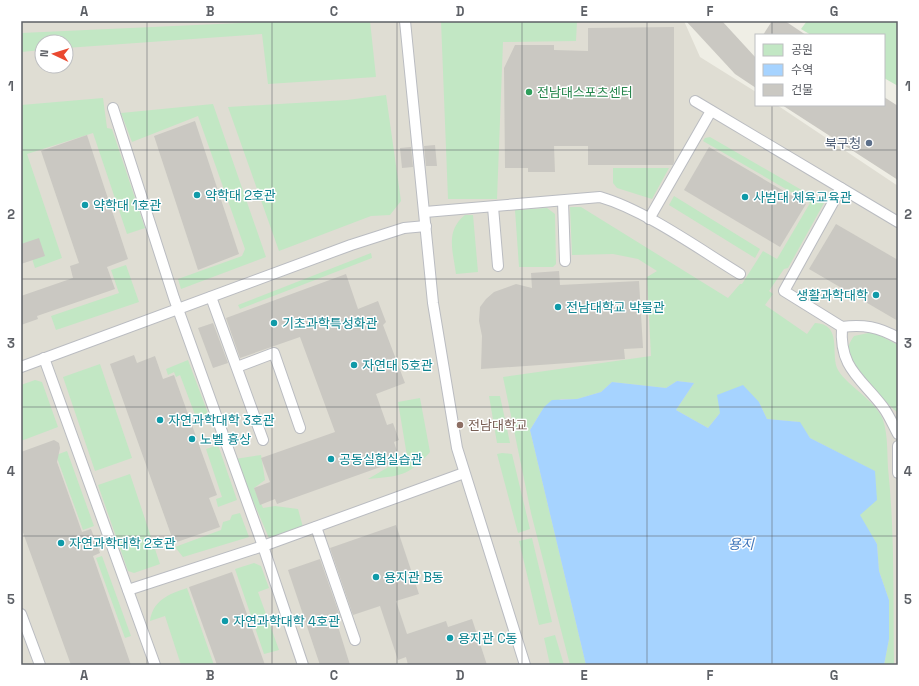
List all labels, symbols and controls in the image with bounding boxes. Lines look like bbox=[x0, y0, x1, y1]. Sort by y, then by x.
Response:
text: A bbox=[80, 3, 89, 20]
text: B bbox=[206, 3, 215, 20]
text: C bbox=[330, 3, 338, 20]
text: D bbox=[456, 3, 465, 20]
text: E bbox=[580, 3, 588, 20]
text: F bbox=[707, 3, 714, 20]
text: G bbox=[830, 3, 838, 20]
north arrow bbox=[34, 34, 74, 74]
legend bbox=[755, 34, 885, 106]
text: 공원 bbox=[791, 42, 813, 58]
text: N bbox=[37, 49, 51, 57]
text: 수역 bbox=[791, 62, 813, 78]
text: 1 bbox=[8, 78, 14, 95]
text: 1 bbox=[905, 78, 911, 95]
text: 건물 bbox=[791, 82, 813, 98]
place label: 전남대스포츠센터 bbox=[537, 84, 633, 101]
marker: 전남대스포츠센터 bbox=[524, 87, 534, 97]
place label: 북구청 bbox=[825, 135, 861, 152]
marker: 북구청 bbox=[864, 138, 874, 148]
place label: 약학대 2호관 bbox=[205, 187, 276, 204]
place label: 사범대 체육교육관 bbox=[753, 189, 852, 206]
marker: 약학대 2호관 bbox=[192, 190, 202, 200]
marker: 사범대 체육교육관 bbox=[740, 192, 750, 202]
place label: 약학대 1호관 bbox=[93, 197, 162, 214]
marker: 약학대 1호관 bbox=[80, 200, 90, 210]
text: 2 bbox=[7, 206, 15, 223]
text: 2 bbox=[904, 206, 912, 223]
place label: 생활과학대학 bbox=[796, 287, 868, 304]
marker: 생활과학대학 bbox=[871, 290, 881, 300]
place label: 전남대학교 박물관 bbox=[566, 299, 665, 316]
marker: 전남대학교 박물관 bbox=[553, 302, 563, 312]
place label: 기초과학특성화관 bbox=[282, 315, 378, 332]
marker: 기초과학특성화관 bbox=[269, 318, 279, 328]
text: 3 bbox=[7, 335, 15, 352]
text: 3 bbox=[904, 335, 912, 352]
place label: 자연대 5호관 bbox=[362, 357, 433, 374]
marker: 자연대 5호관 bbox=[349, 360, 359, 370]
place label: 자연과학대학 3호관 bbox=[168, 412, 275, 429]
marker: 자연과학대학 3호관 bbox=[155, 415, 165, 425]
place label: 전남대학교 bbox=[468, 417, 528, 434]
marker: 전남대학교 bbox=[455, 420, 465, 430]
place label: 노벨 흉상 bbox=[200, 431, 251, 448]
marker: 노벨 흉상 bbox=[187, 434, 197, 444]
place label: 공동실험실습관 bbox=[339, 451, 423, 468]
marker: 공동실험실습관 bbox=[326, 454, 336, 464]
text: 4 bbox=[7, 463, 15, 480]
text: 4 bbox=[904, 463, 912, 480]
place label: 자연과학대학 2호관 bbox=[69, 535, 176, 552]
water label: 용지 bbox=[728, 535, 755, 553]
marker: 자연과학대학 2호관 bbox=[56, 538, 66, 548]
place label: 용지관 B동 bbox=[384, 569, 444, 586]
marker: 용지관 B동 bbox=[371, 572, 381, 582]
text: 5 bbox=[7, 591, 15, 608]
text: 5 bbox=[904, 591, 912, 608]
place label: 자연과학대학 4호관 bbox=[233, 613, 340, 630]
marker: 자연과학대학 4호관 bbox=[220, 616, 230, 626]
place label: 용지관 C동 bbox=[458, 630, 518, 647]
marker: 용지관 C동 bbox=[445, 633, 455, 643]
text: A bbox=[80, 667, 89, 684]
text: B bbox=[206, 667, 215, 684]
text: C bbox=[330, 667, 338, 684]
text: D bbox=[456, 667, 465, 684]
text: E bbox=[580, 667, 588, 684]
text: F bbox=[707, 667, 714, 684]
text: G bbox=[830, 667, 838, 684]

